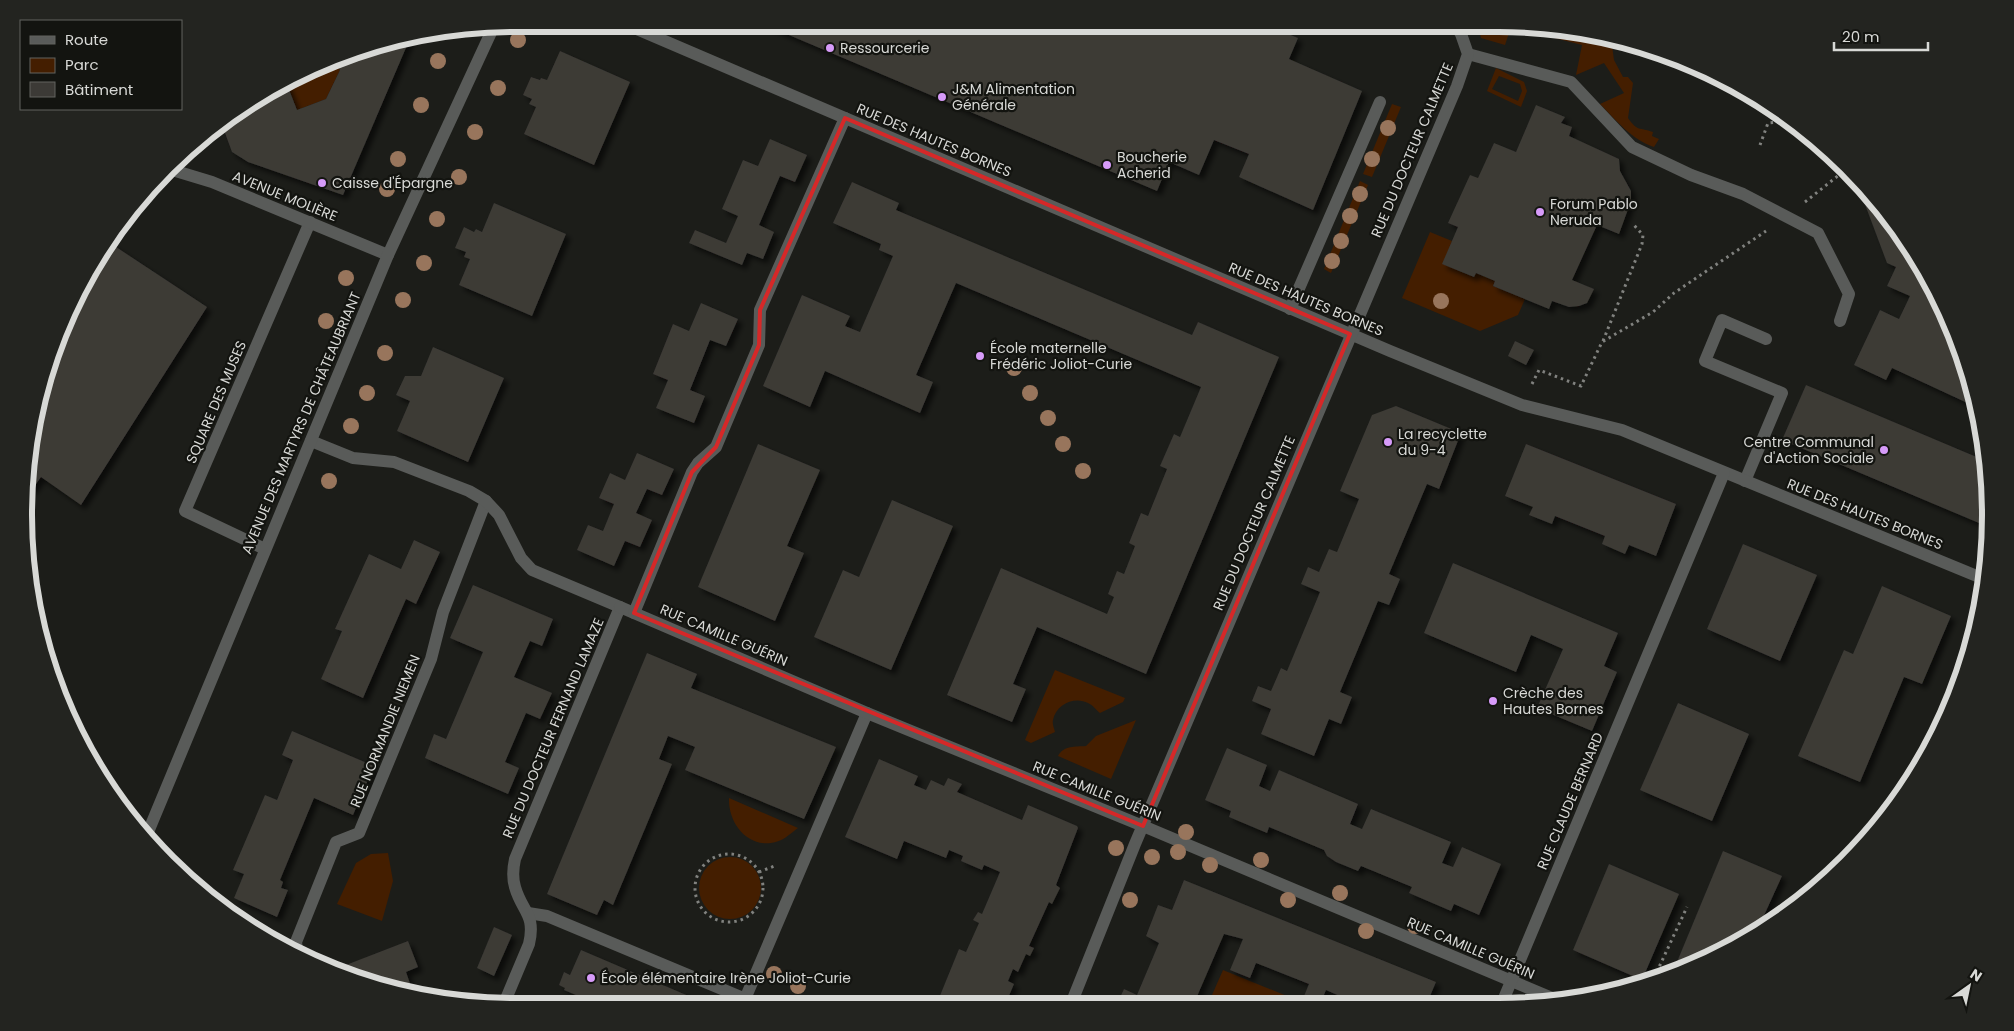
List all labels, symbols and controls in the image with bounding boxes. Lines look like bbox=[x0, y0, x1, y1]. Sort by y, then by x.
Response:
legend bbox=[20, 20, 182, 110]
scale bar bbox=[1834, 20, 1928, 52]
text: 20 m bbox=[1842, 26, 1880, 47]
text: Route bbox=[65, 29, 108, 50]
place label: Ressourcerie bbox=[840, 38, 930, 58]
marker: Ressourcerie bbox=[824, 42, 836, 54]
text: Parc bbox=[65, 54, 99, 75]
street label: RUE DU DOCTEUR CALMETTE bbox=[1366, 60, 1458, 240]
text: Bâtiment bbox=[65, 79, 133, 100]
place label: J&M Alimentation Générale bbox=[952, 79, 1075, 115]
marker: J&M Alimentation Générale bbox=[936, 91, 948, 103]
street label: RUE DES HAUTES BORNES bbox=[853, 98, 1015, 182]
place label: Boucherie Acherid bbox=[1117, 147, 1187, 183]
marker: Boucherie Acherid bbox=[1101, 159, 1113, 171]
street label: AVENUE MOLIÈRE bbox=[229, 166, 341, 226]
place label: Caisse d'Épargne bbox=[332, 173, 453, 193]
marker: Caisse d'Épargne bbox=[316, 177, 328, 189]
place label: Forum Pablo Neruda bbox=[1550, 194, 1638, 230]
marker: Forum Pablo Neruda bbox=[1534, 206, 1546, 218]
street label: RUE DES HAUTES BORNES bbox=[1225, 257, 1387, 341]
street label: AVENUE DES MARTYRS DE CHÂTEAUBRIANT bbox=[236, 288, 366, 557]
street label: SQUARE DES MUSES bbox=[181, 337, 251, 467]
place label: École maternelle Frédéric Joliot-Curie bbox=[990, 338, 1132, 374]
marker: École maternelle Frédéric Joliot-Curie bbox=[974, 350, 986, 362]
place label: La recyclette du 9-4 bbox=[1398, 424, 1487, 460]
place label: Centre Communal d'Action Sociale bbox=[1743, 432, 1874, 468]
street label: RUE DU DOCTEUR CALMETTE bbox=[1208, 433, 1300, 613]
marker: La recyclette du 9-4 bbox=[1382, 436, 1394, 448]
marker: Centre Communal d'Action Sociale bbox=[1878, 444, 1890, 456]
street label: RUE DES HAUTES BORNES bbox=[1784, 474, 1946, 554]
street label: RUE CAMILLE GUÉRIN bbox=[657, 599, 791, 671]
street label: RUE DU DOCTEUR FERNAND LAMAZE bbox=[497, 615, 609, 841]
street label: RUE NORMANDIE NIEMEN bbox=[345, 652, 425, 810]
place label: Crèche des Hautes Bornes bbox=[1503, 683, 1604, 719]
marker: Crèche des Hautes Bornes bbox=[1487, 695, 1499, 707]
street label: RUE CLAUDE BERNARD bbox=[1532, 729, 1608, 873]
street label: RUE CAMILLE GUÉRIN bbox=[1030, 756, 1164, 826]
street label: RUE CAMILLE GUÉRIN bbox=[1404, 912, 1538, 984]
north arrow bbox=[1944, 961, 1994, 1011]
text: N bbox=[1966, 964, 1986, 986]
place label: École élémentaire Irène Joliot-Curie bbox=[601, 968, 851, 988]
marker: École élémentaire Irène Joliot-Curie bbox=[585, 972, 597, 984]

